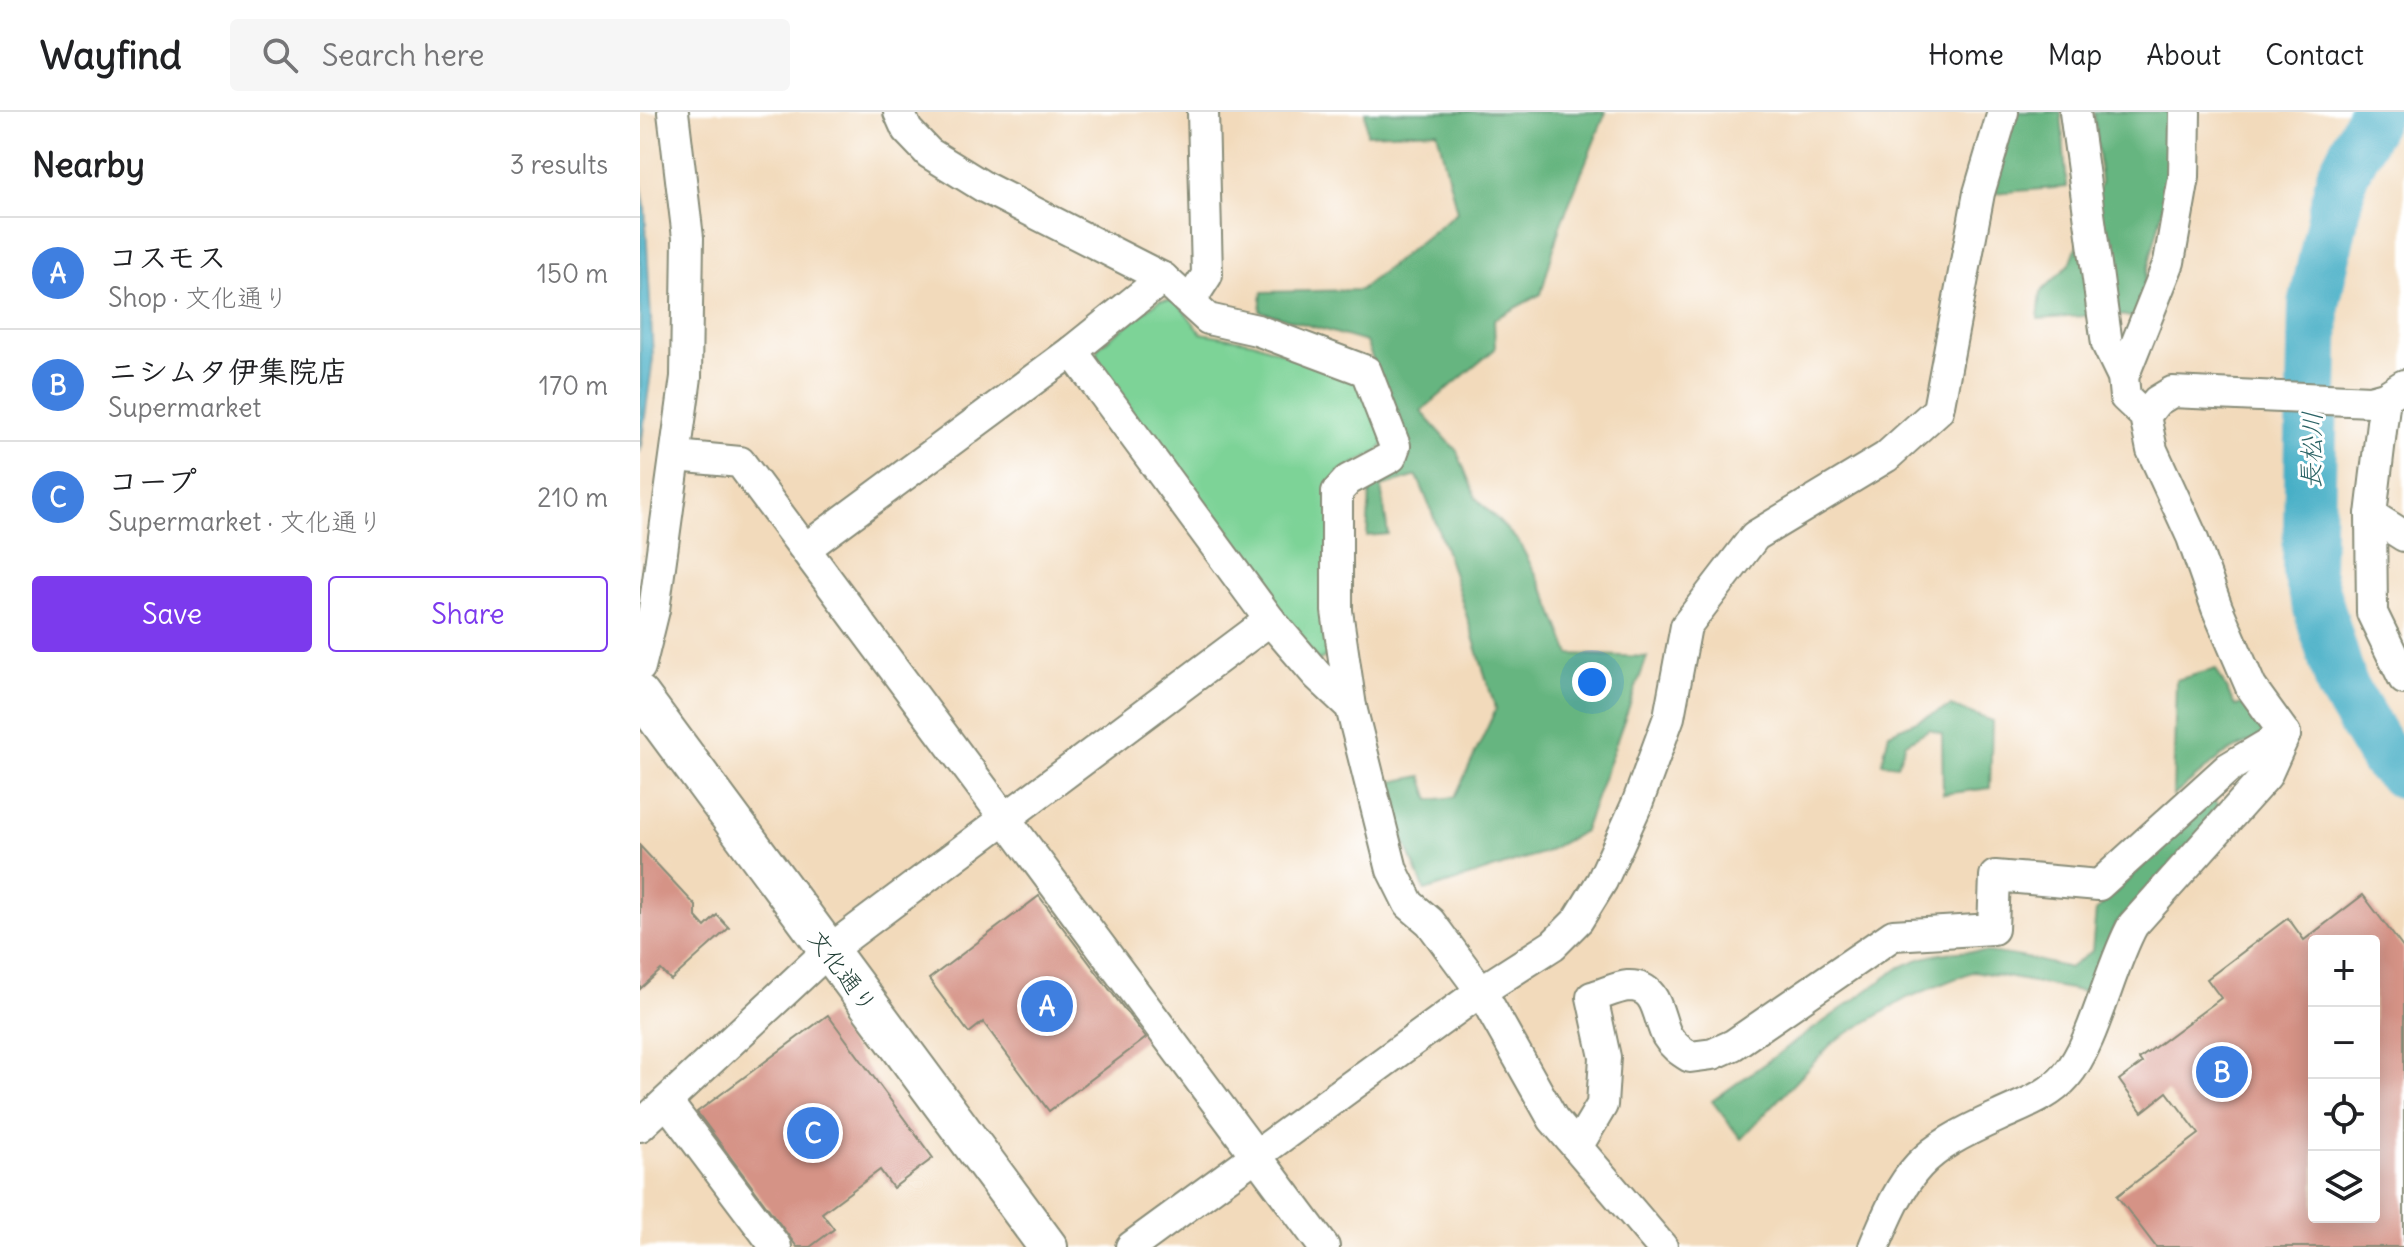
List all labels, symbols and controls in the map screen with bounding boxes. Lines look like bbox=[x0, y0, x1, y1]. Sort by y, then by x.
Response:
search box bbox=[230, 19, 790, 91]
text: Wayfind bbox=[40, 32, 182, 79]
icon: search bbox=[258, 33, 302, 77]
text: Search here bbox=[322, 36, 484, 74]
text: Home bbox=[1928, 37, 2004, 73]
text: Map bbox=[2048, 37, 2102, 73]
text: About bbox=[2146, 37, 2221, 73]
text: Contact bbox=[2265, 37, 2364, 73]
text: Nearby bbox=[32, 143, 145, 186]
text: 3 results bbox=[510, 148, 608, 181]
text: コスモス bbox=[108, 238, 227, 276]
text: A bbox=[50, 257, 66, 290]
text: 150 m bbox=[537, 257, 608, 290]
text: Shop · 文化通り bbox=[108, 281, 289, 314]
text: ニシムタ伊集院店 bbox=[108, 352, 348, 390]
text: B bbox=[49, 369, 67, 402]
text: 170 m bbox=[539, 369, 608, 402]
text: Supermarket bbox=[108, 391, 261, 424]
water label: 長松川 bbox=[2294, 411, 2328, 489]
text: コープ bbox=[108, 462, 197, 500]
text: C bbox=[49, 481, 67, 514]
text: 210 m bbox=[537, 481, 608, 514]
text: Supermarket · 文化通り bbox=[108, 505, 383, 538]
button: Save bbox=[32, 576, 312, 652]
button: Share bbox=[328, 576, 608, 652]
your location bbox=[1572, 662, 1612, 702]
street label: 文化通り bbox=[802, 924, 884, 1018]
map controls bbox=[2308, 935, 2380, 1223]
button: + bbox=[2308, 935, 2380, 1007]
pin: A bbox=[1021, 976, 1073, 1036]
button: − bbox=[2308, 1007, 2380, 1079]
pin: B bbox=[2196, 1042, 2248, 1102]
button: locate bbox=[2308, 1079, 2380, 1151]
pin: C bbox=[787, 1103, 839, 1163]
button: layers bbox=[2308, 1151, 2380, 1223]

